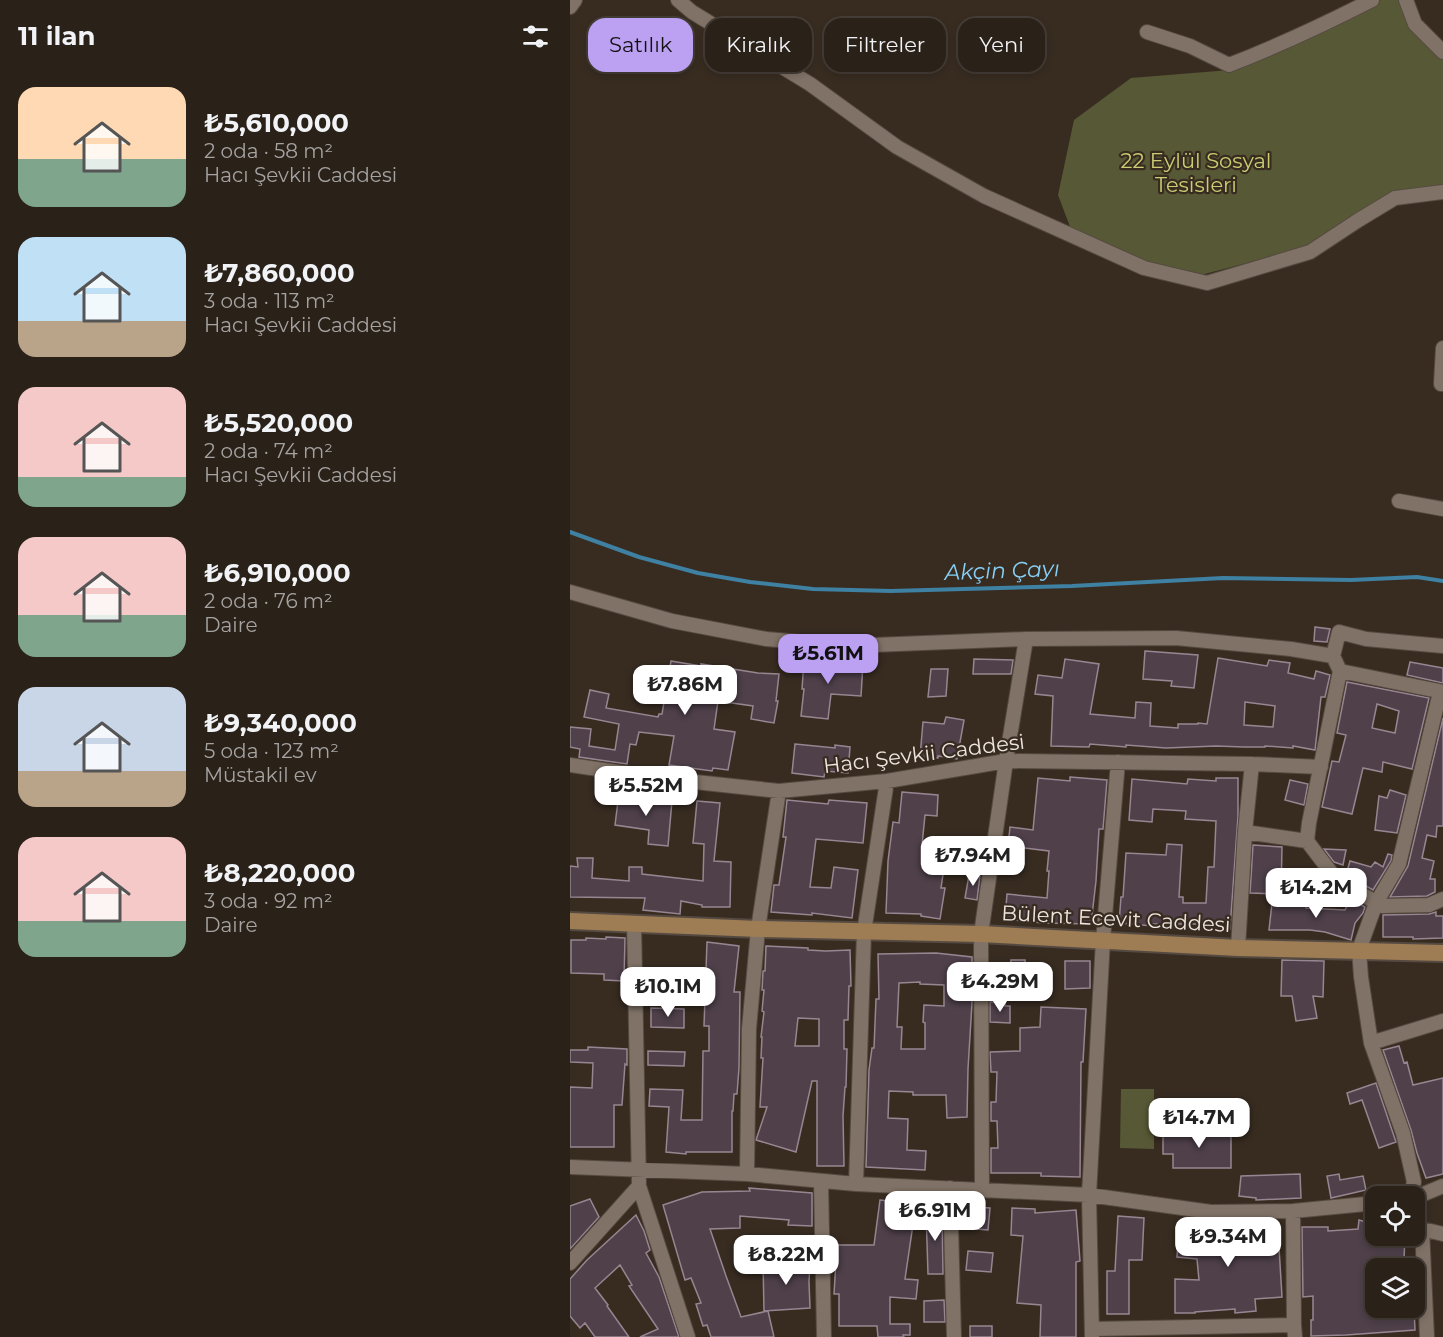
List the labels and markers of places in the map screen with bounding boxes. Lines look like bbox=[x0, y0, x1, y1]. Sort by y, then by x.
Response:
pin: ₺5.61M bbox=[779, 634, 877, 685]
pin: ₺7.86M bbox=[636, 665, 734, 716]
pin: ₺5.52M bbox=[597, 766, 695, 817]
pin: ₺7.94M bbox=[924, 836, 1022, 887]
pin: ₺14.2M bbox=[1267, 868, 1365, 919]
pin: ₺4.29M bbox=[951, 962, 1049, 1013]
pin: ₺10.1M bbox=[619, 967, 717, 1018]
pin: ₺14.7M bbox=[1150, 1098, 1248, 1149]
pin: ₺6.91M bbox=[886, 1191, 984, 1242]
pin: ₺9.34M bbox=[1179, 1217, 1277, 1268]
pin: ₺8.22M bbox=[737, 1235, 835, 1286]

